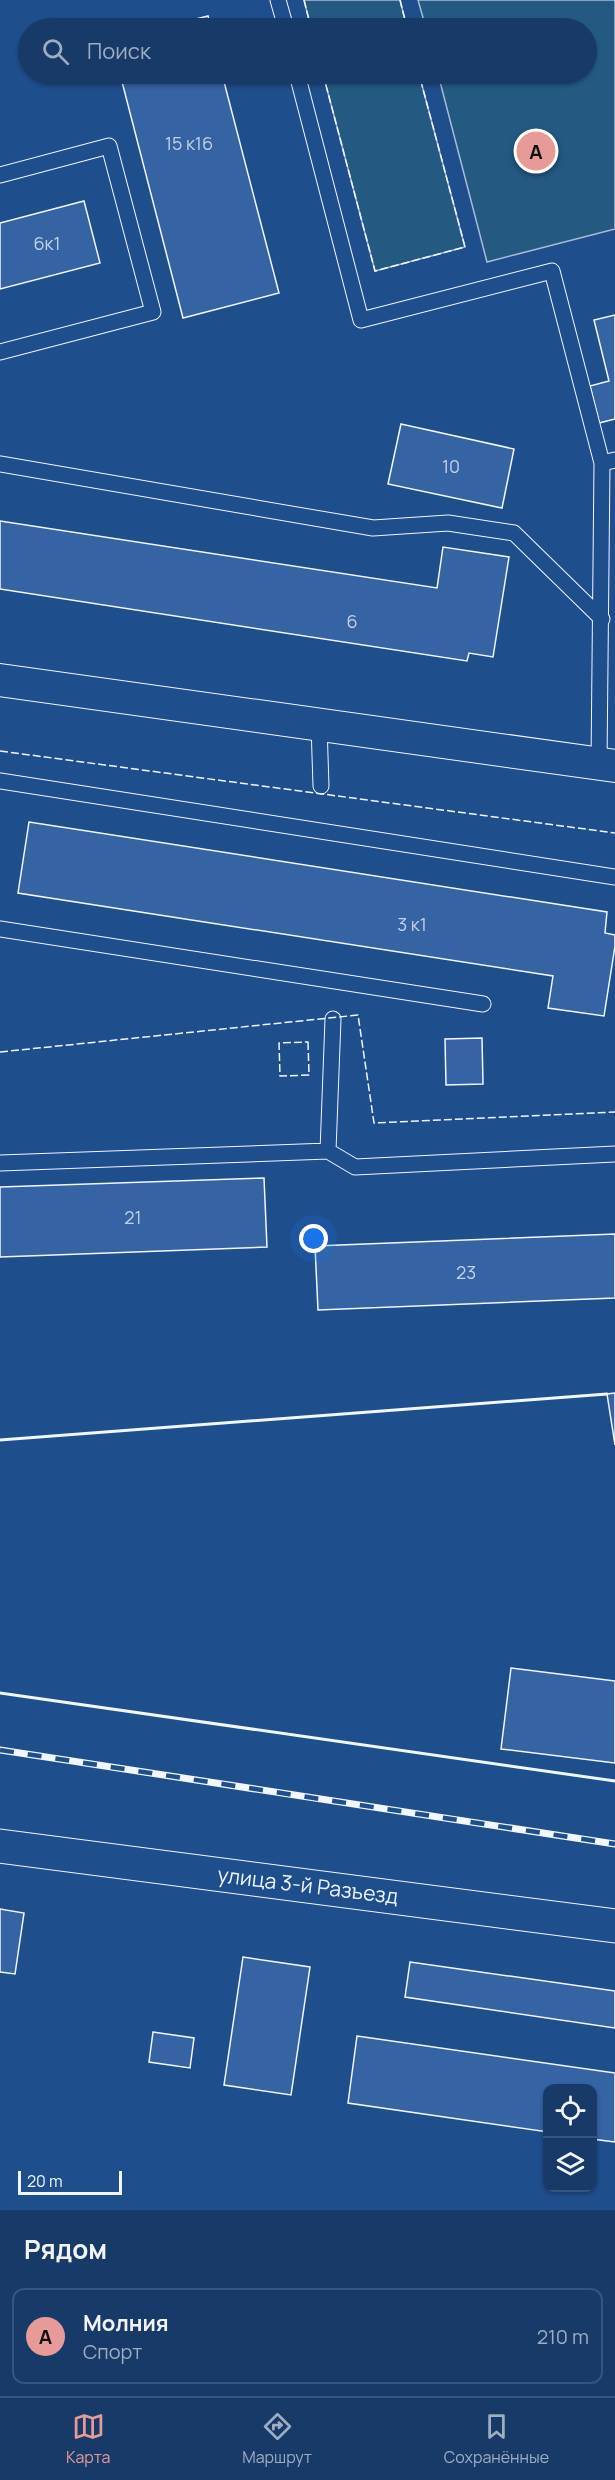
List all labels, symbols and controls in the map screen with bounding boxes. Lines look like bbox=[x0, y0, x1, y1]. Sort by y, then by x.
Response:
search box bbox=[18, 18, 597, 84]
icon: search bbox=[39, 35, 72, 68]
text: Поиск bbox=[87, 36, 151, 66]
pin: A bbox=[516, 128, 556, 174]
house number: 15 к16 bbox=[165, 131, 213, 155]
house number: 6к1 bbox=[33, 231, 61, 255]
house number: 10 bbox=[442, 454, 460, 478]
house number: 6 bbox=[346, 609, 358, 633]
house number: 3 к1 bbox=[397, 912, 427, 936]
house number: 21 bbox=[124, 1205, 142, 1229]
your location bbox=[299, 1224, 328, 1253]
house number: 23 bbox=[456, 1260, 476, 1284]
street label: улица 3-й Разъезд bbox=[216, 1860, 400, 1910]
map controls bbox=[543, 2084, 597, 2192]
button: locate bbox=[543, 2084, 597, 2138]
button: layers bbox=[543, 2138, 597, 2192]
scale bar bbox=[18, 2168, 122, 2196]
text: 20 m bbox=[27, 2170, 63, 2192]
text: Рядом bbox=[24, 2231, 107, 2267]
text: Молния bbox=[83, 2308, 169, 2338]
text: A bbox=[39, 2323, 52, 2350]
text: 210 m bbox=[537, 2323, 589, 2350]
text: Спорт bbox=[83, 2338, 143, 2365]
tab: Карта bbox=[66, 2410, 110, 2468]
tab: Маршрут bbox=[242, 2410, 312, 2468]
tab: Сохранённые bbox=[444, 2410, 549, 2468]

